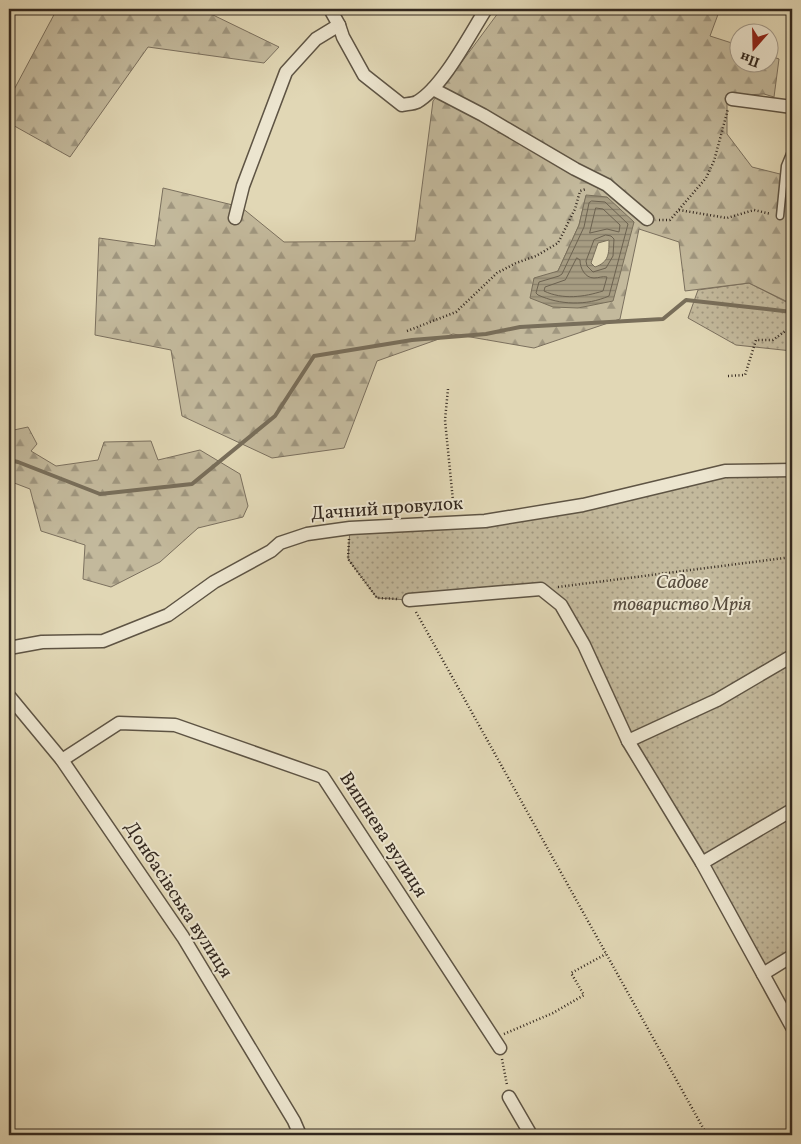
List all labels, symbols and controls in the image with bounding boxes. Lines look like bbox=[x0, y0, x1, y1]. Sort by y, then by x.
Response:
north arrow bbox=[728, 22, 778, 72]
text: Пн bbox=[737, 46, 763, 71]
street label: Дачний провулок bbox=[310, 491, 464, 527]
park label: Садове товариство Мрія bbox=[613, 570, 752, 618]
street label: Вишнева вулиця bbox=[333, 767, 433, 903]
street label: Донбасівська вулиця bbox=[118, 817, 239, 984]

